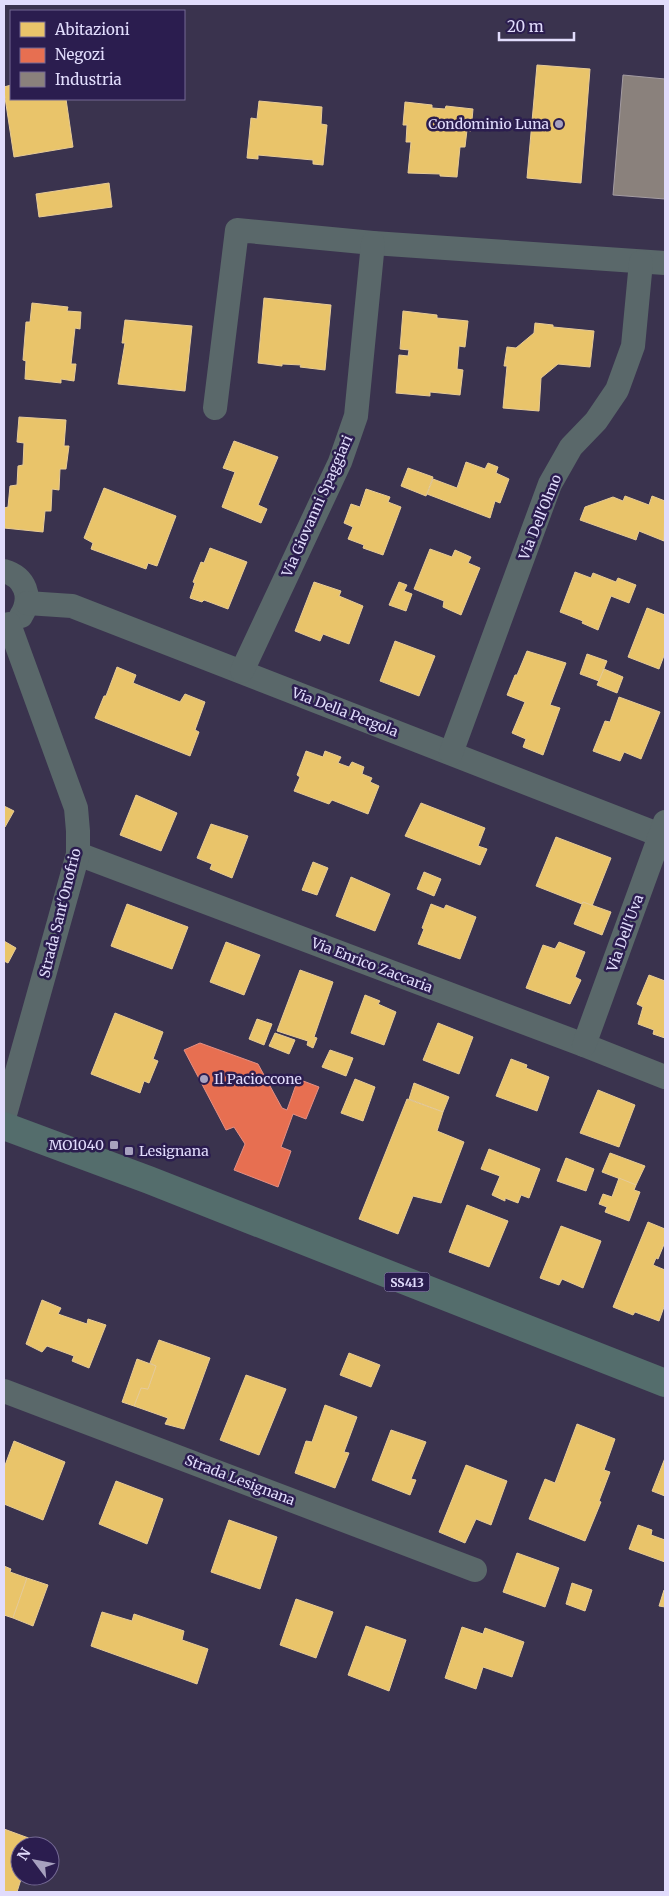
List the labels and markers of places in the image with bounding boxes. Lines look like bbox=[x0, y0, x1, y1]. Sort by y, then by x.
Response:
place label: Condominio Luna bbox=[428, 115, 549, 133]
marker: Condominio Luna bbox=[553, 118, 565, 130]
place label: Il Pacioccone bbox=[214, 1070, 302, 1088]
marker: Il Pacioccone bbox=[198, 1073, 210, 1085]
place label: MO1040 bbox=[49, 1136, 104, 1154]
marker: MO1040 bbox=[108, 1139, 120, 1151]
place label: Lesignana bbox=[139, 1142, 209, 1160]
marker: Lesignana bbox=[123, 1145, 135, 1157]

